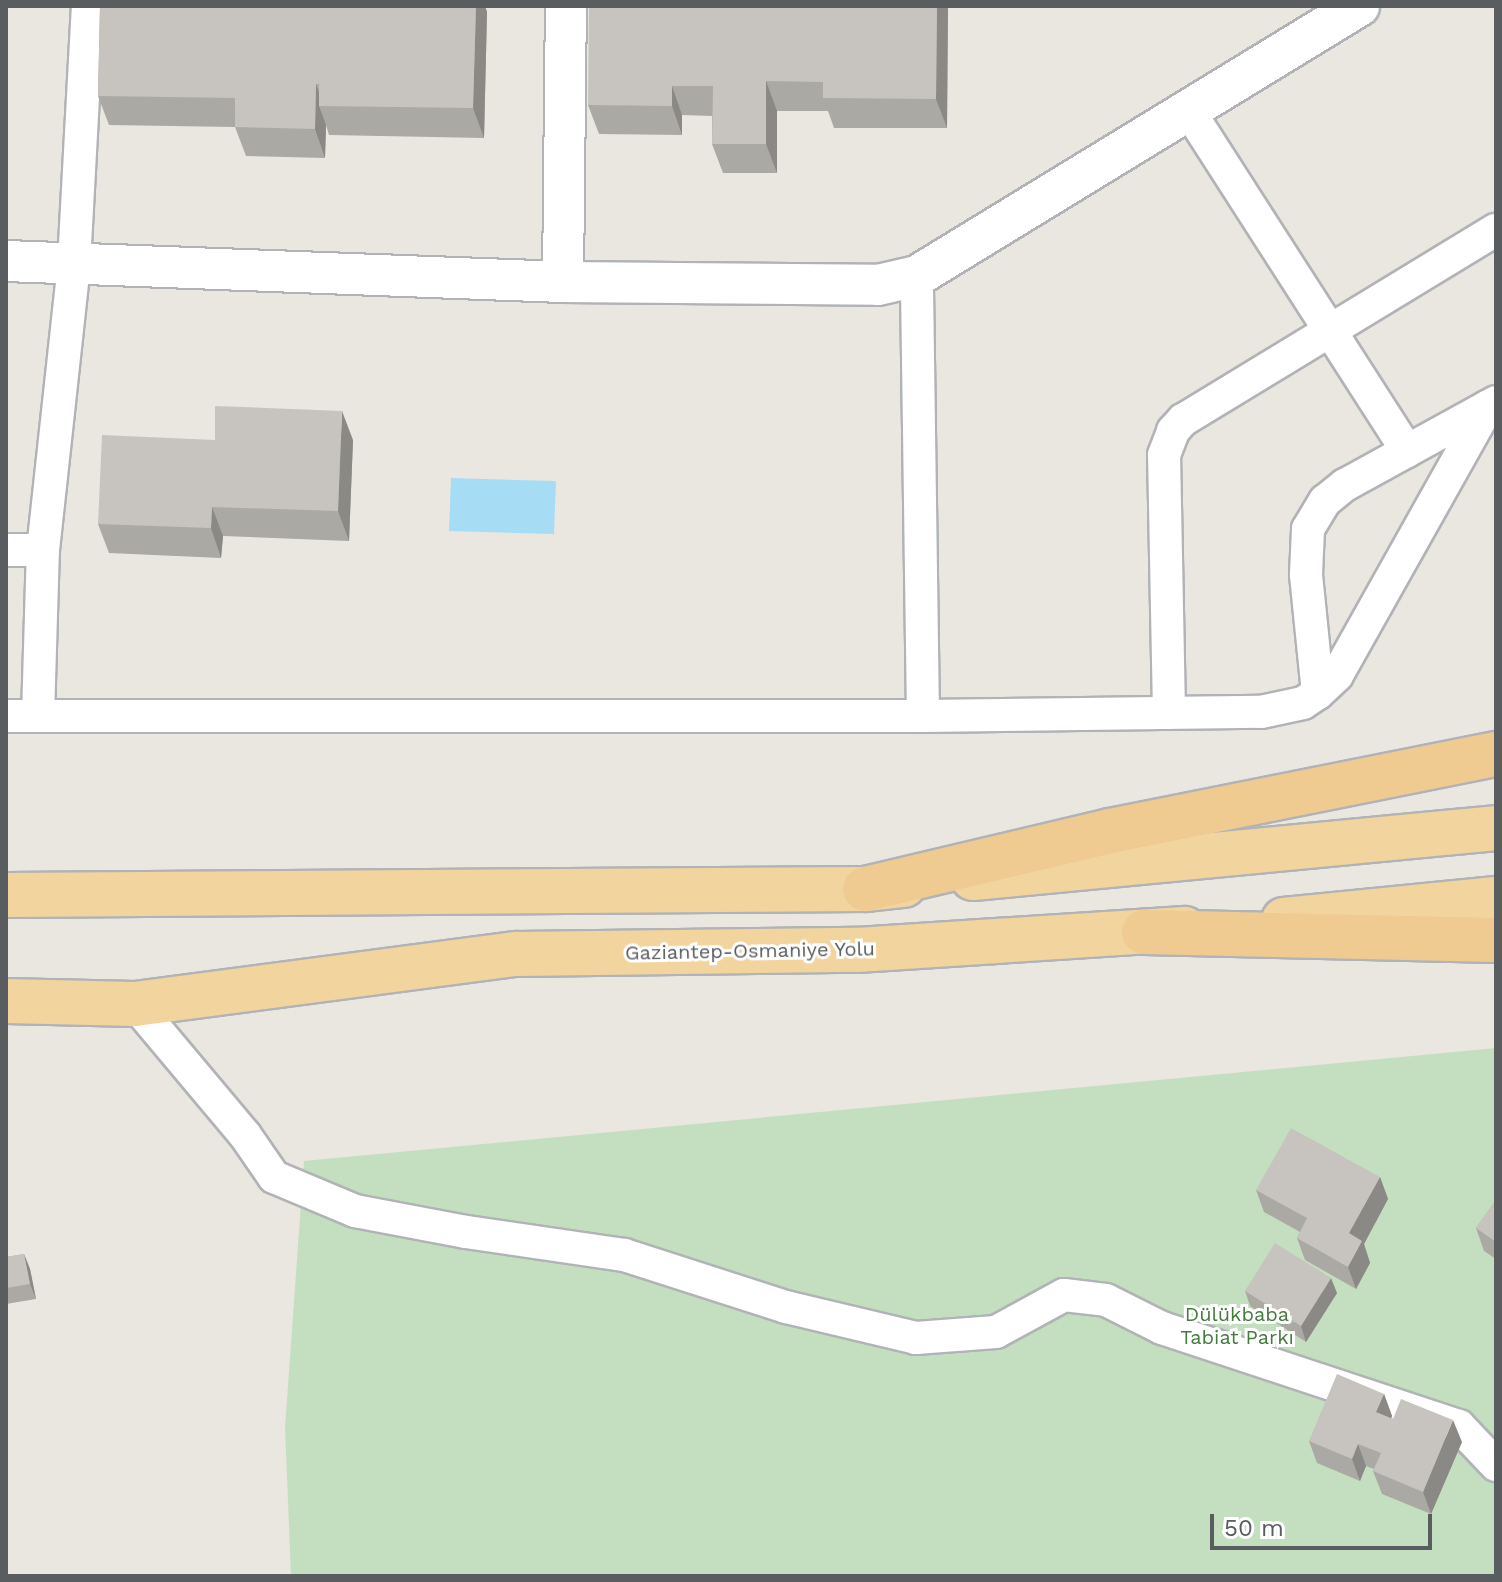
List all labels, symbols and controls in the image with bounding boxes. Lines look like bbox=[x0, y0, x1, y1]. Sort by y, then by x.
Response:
street label: Gaziantep-Osmaniye Yolu bbox=[624, 937, 876, 965]
park label: Dülükbaba Tabiat Parkı bbox=[1180, 1302, 1294, 1349]
scale bar bbox=[1214, 1498, 1436, 1548]
text: 50 m bbox=[1224, 1514, 1284, 1542]

